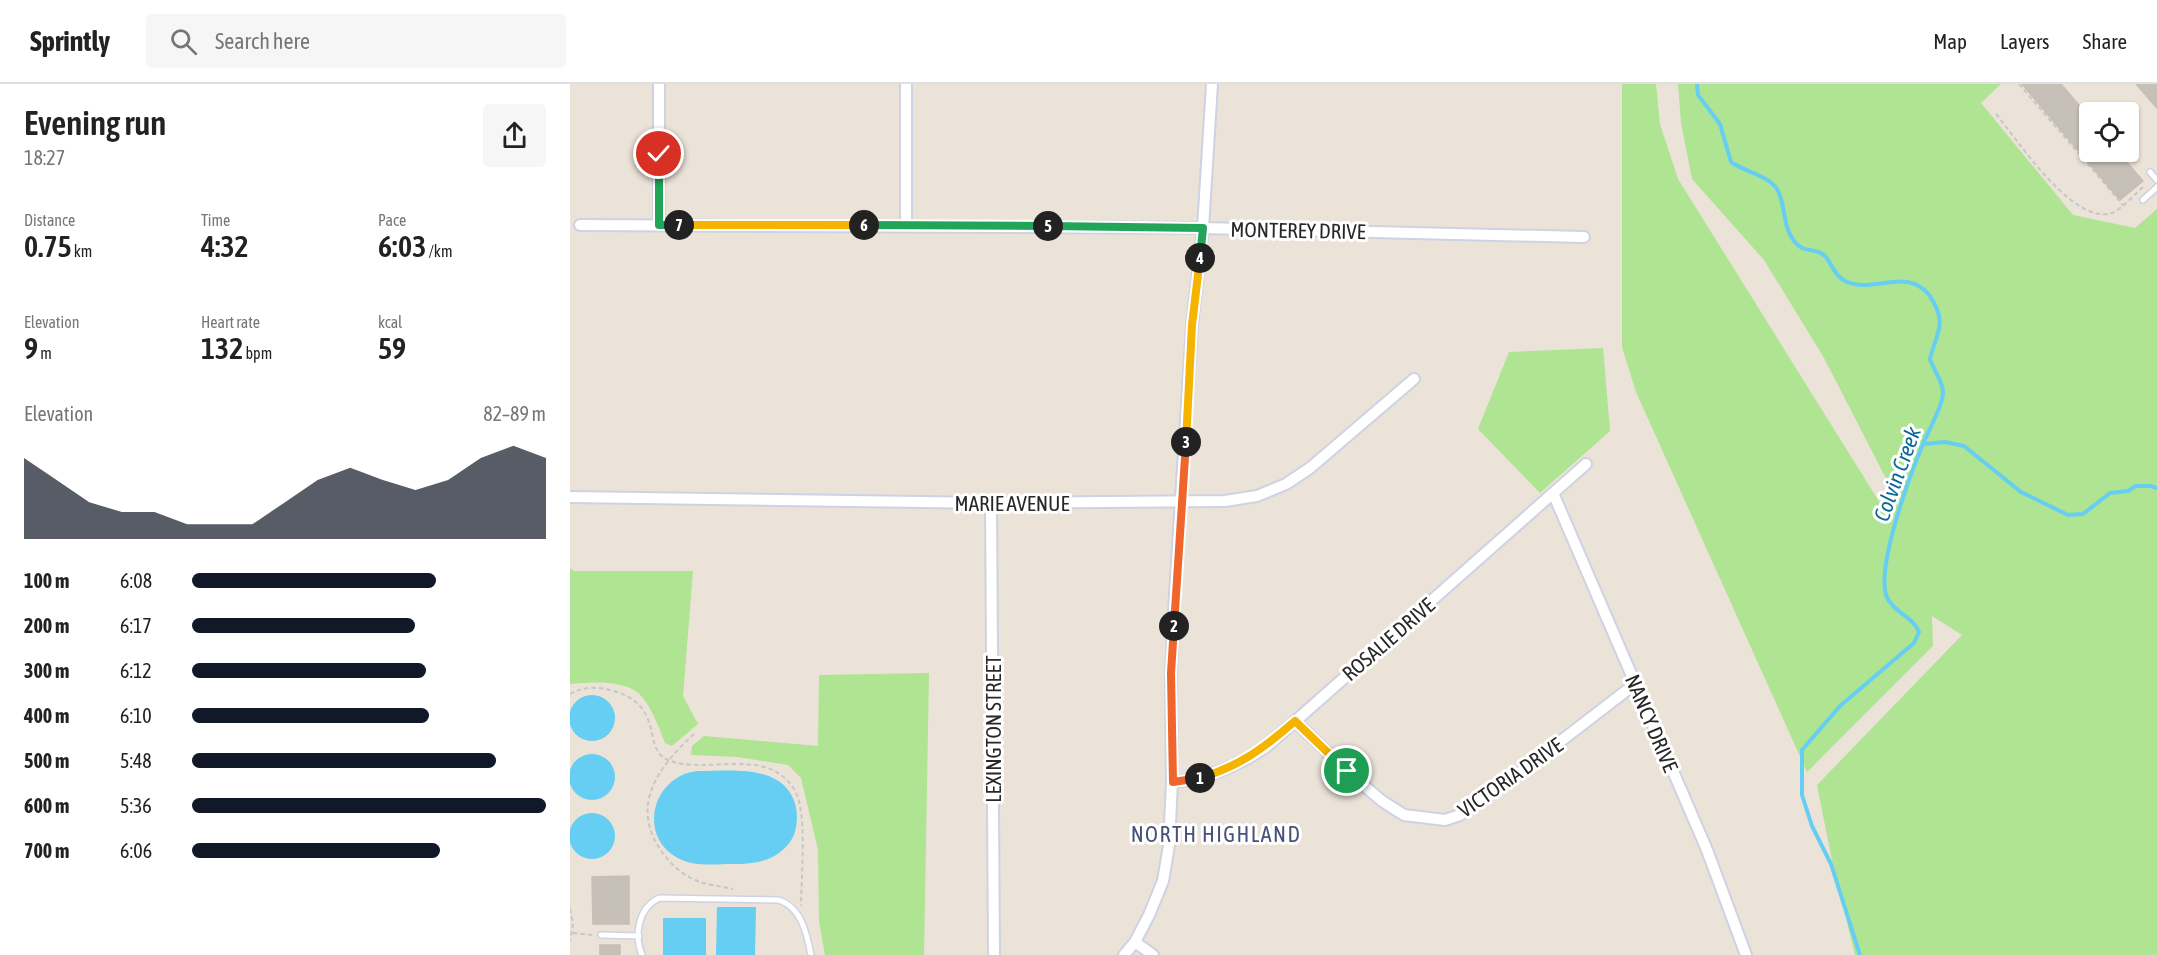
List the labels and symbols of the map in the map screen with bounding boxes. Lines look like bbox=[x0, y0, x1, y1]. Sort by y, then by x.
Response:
pin bbox=[633, 128, 684, 179]
pin: 7 bbox=[664, 210, 694, 240]
pin: 6 bbox=[849, 210, 879, 240]
pin: 5 bbox=[1033, 211, 1063, 241]
street label: MONTEREY DRIVE bbox=[1230, 217, 1366, 243]
pin: 4 bbox=[1185, 243, 1215, 273]
water label: Colvin Creek bbox=[1868, 423, 1926, 525]
pin: 3 bbox=[1171, 427, 1201, 457]
street label: MARIE AVENUE bbox=[955, 491, 1069, 515]
street label: ROSALIE DRIVE bbox=[1337, 593, 1439, 685]
pin: 2 bbox=[1159, 611, 1189, 641]
street label: LEXINGTON STREET bbox=[981, 655, 1005, 803]
street label: NANCY DRIVE bbox=[1621, 671, 1683, 775]
street label: VICTORIA DRIVE bbox=[1453, 732, 1567, 822]
pin bbox=[1321, 745, 1372, 796]
pin: 1 bbox=[1185, 763, 1215, 793]
district label: NORTH HIGHLAND bbox=[1131, 821, 1301, 847]

